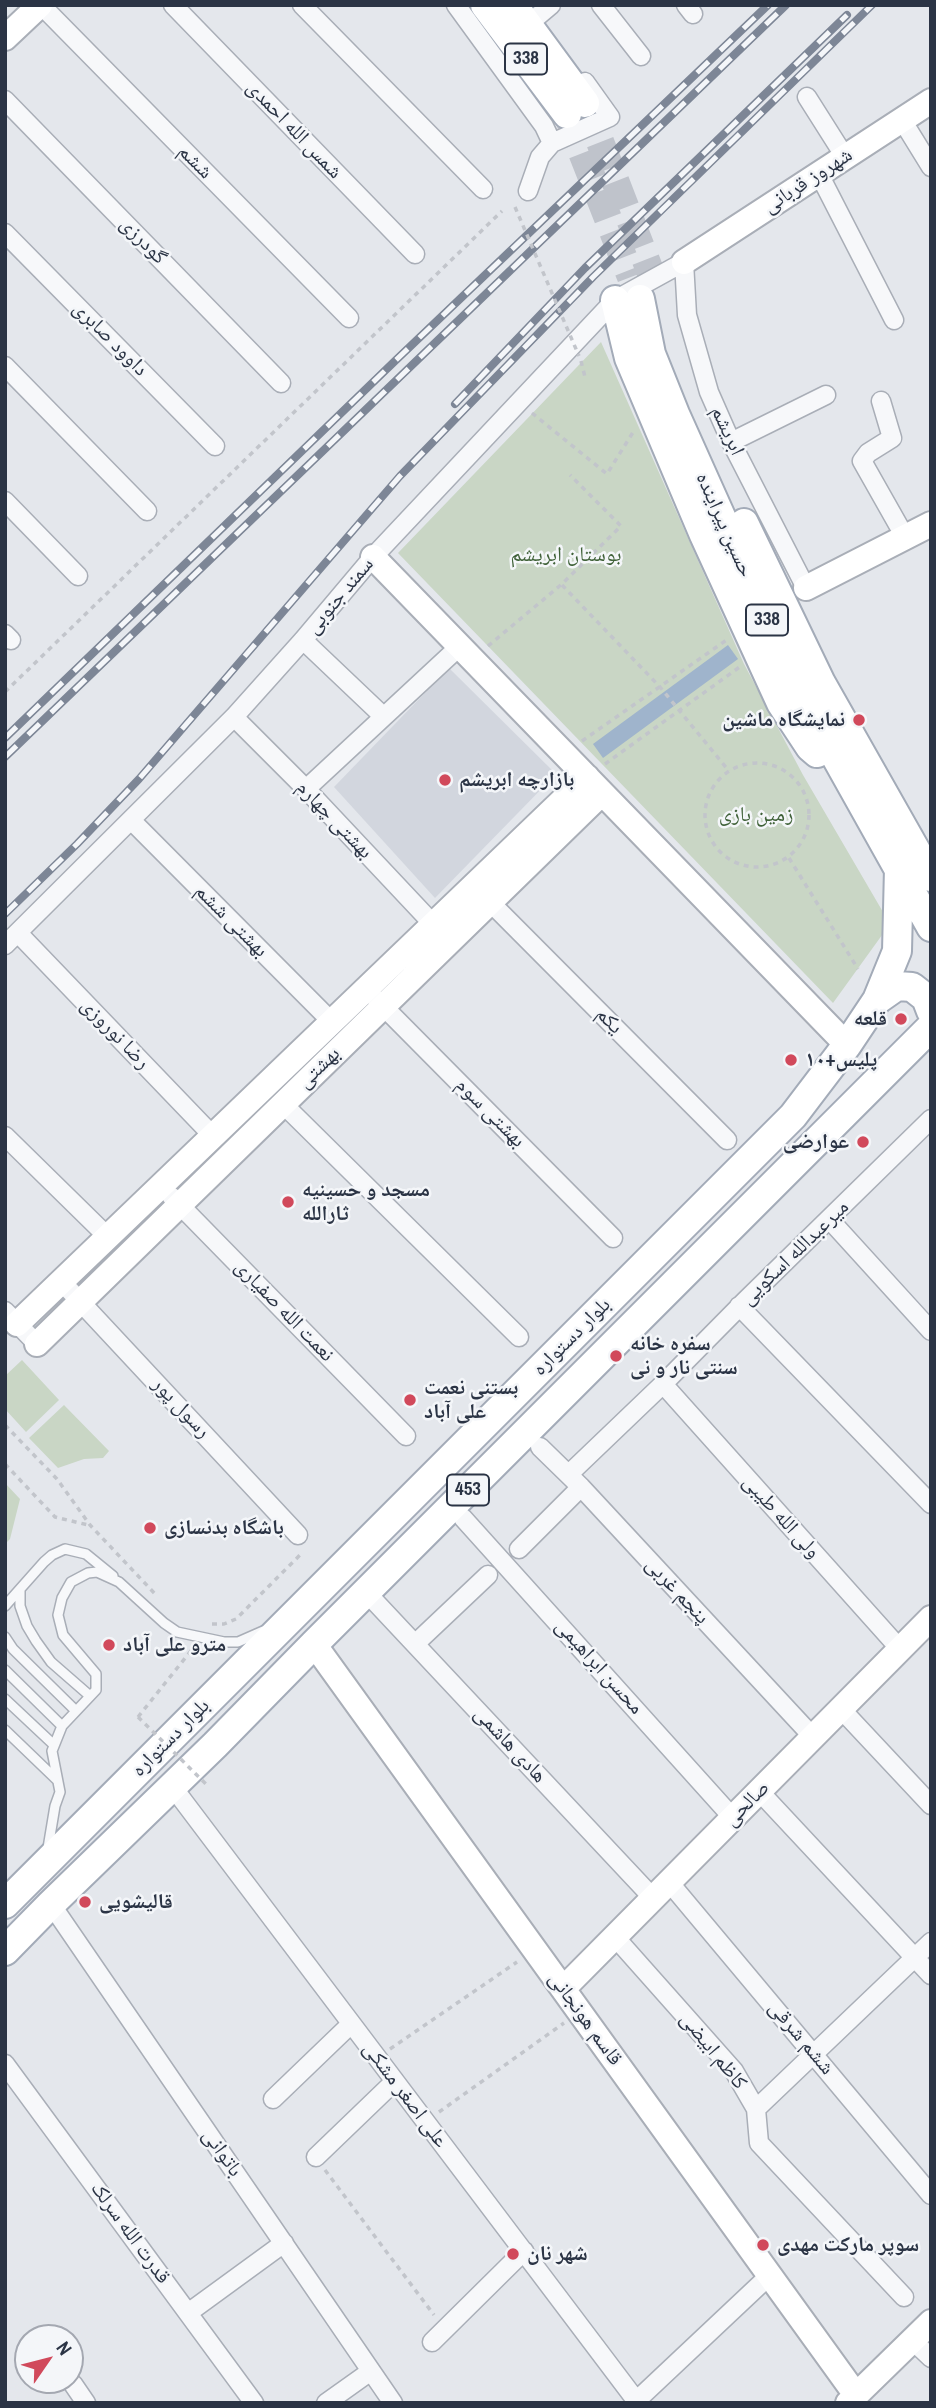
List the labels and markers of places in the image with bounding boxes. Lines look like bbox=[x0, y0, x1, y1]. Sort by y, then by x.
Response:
place label: نمایشگاه ماشین bbox=[722, 707, 845, 733]
marker: نمایشگاه ماشین bbox=[851, 712, 867, 728]
place label: بازارچه ابریشم bbox=[459, 767, 574, 793]
marker: بازارچه ابریشم bbox=[437, 772, 453, 788]
place label: قلعه bbox=[854, 1006, 887, 1032]
marker: قلعه bbox=[893, 1011, 909, 1027]
place label: پلیس+۱۰ bbox=[805, 1047, 877, 1073]
marker: پلیس+۱۰ bbox=[783, 1052, 799, 1068]
place label: عوارضی bbox=[783, 1129, 849, 1155]
marker: عوارضی bbox=[855, 1134, 871, 1150]
place label: مسجد و حسینیه ثارالله bbox=[302, 1177, 430, 1227]
marker: مسجد و حسینیه ثارالله bbox=[280, 1194, 296, 1210]
place label: سفره خانه سنتی نار و نی bbox=[630, 1331, 738, 1381]
marker: سفره خانه سنتی نار و نی bbox=[608, 1348, 624, 1364]
place label: بستنی نعمت علی آباد bbox=[424, 1375, 518, 1425]
marker: بستنی نعمت علی آباد bbox=[402, 1392, 418, 1408]
place label: باشگاه بدنسازی bbox=[164, 1515, 284, 1541]
marker: باشگاه بدنسازی bbox=[142, 1520, 158, 1536]
place label: مترو علی آباد bbox=[123, 1632, 226, 1658]
marker: مترو علی آباد bbox=[101, 1637, 117, 1653]
place label: قالیشویی bbox=[99, 1889, 173, 1915]
marker: قالیشویی bbox=[77, 1894, 93, 1910]
place label: سوپر مارکت مهدی bbox=[777, 2232, 919, 2258]
marker: سوپر مارکت مهدی bbox=[755, 2237, 771, 2253]
place label: شهر نان bbox=[527, 2241, 588, 2267]
marker: شهر نان bbox=[505, 2246, 521, 2262]

